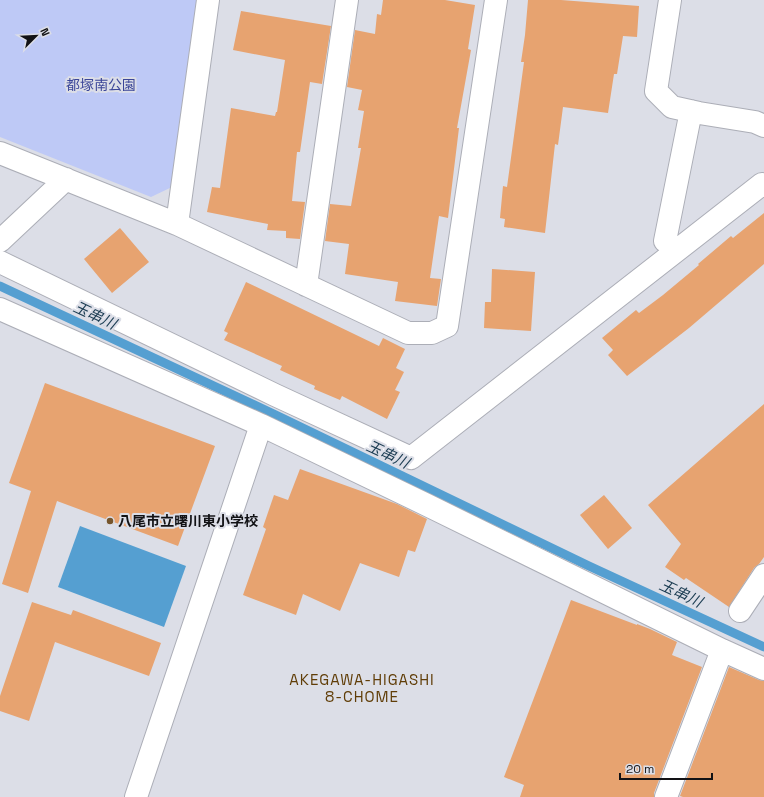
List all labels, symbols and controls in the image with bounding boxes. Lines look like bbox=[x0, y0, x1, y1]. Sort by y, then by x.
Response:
north arrow bbox=[16, 16, 56, 56]
text: N bbox=[37, 26, 53, 38]
park label: 都塚南公園 bbox=[66, 76, 136, 94]
water label: 玉串川 bbox=[71, 297, 121, 334]
water label: 玉串川 bbox=[364, 436, 414, 473]
place label: 八尾市立曙川東小学校 bbox=[118, 512, 258, 530]
marker: 八尾市立曙川東小学校 bbox=[105, 516, 115, 526]
water label: 玉串川 bbox=[657, 575, 707, 612]
district label: AKEGAWA-HIGASHI 8-CHOME bbox=[289, 670, 435, 706]
scale bar bbox=[620, 755, 712, 781]
text: 20 m bbox=[626, 761, 654, 777]

